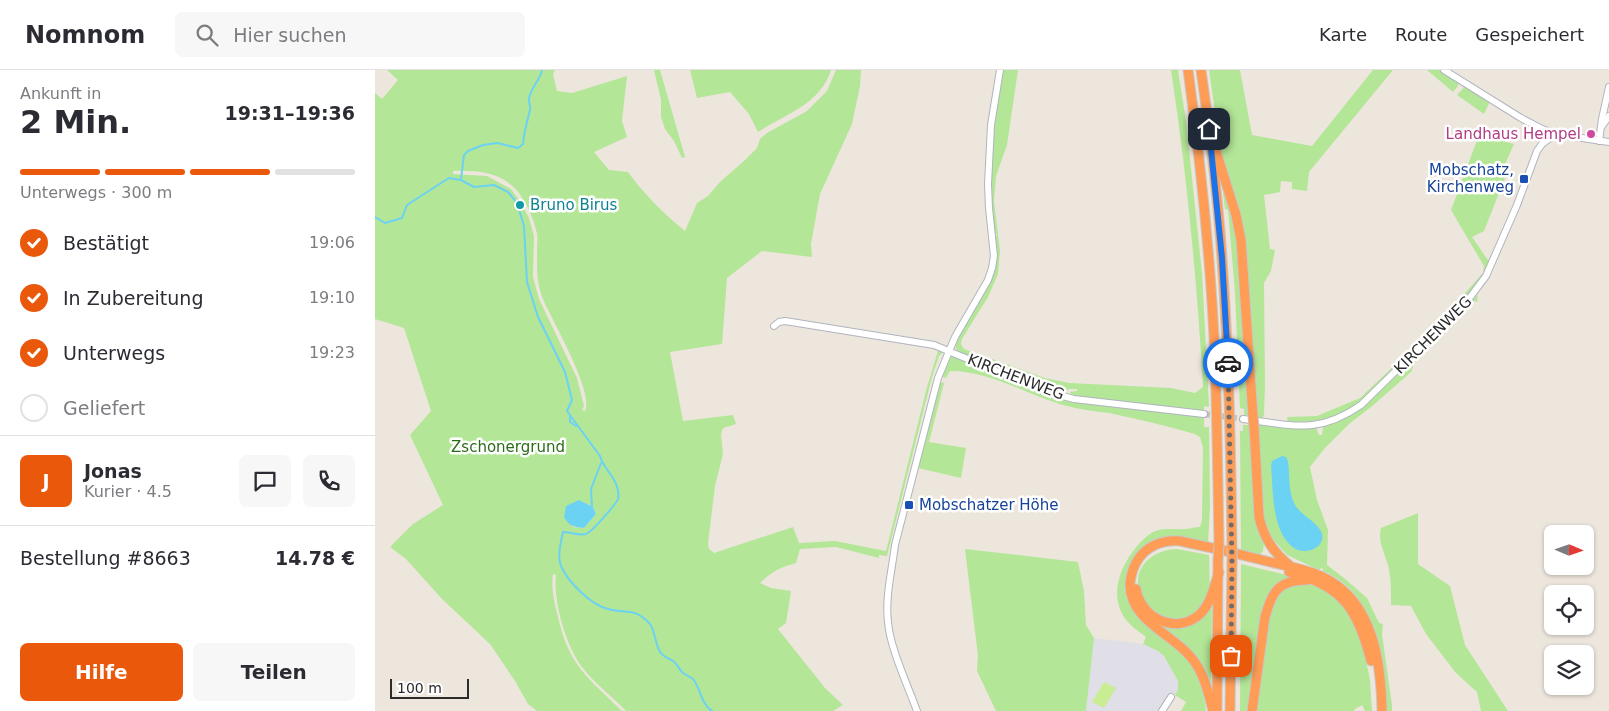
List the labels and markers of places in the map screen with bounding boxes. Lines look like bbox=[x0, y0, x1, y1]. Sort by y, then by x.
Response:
pin bbox=[1188, 108, 1230, 150]
place label: Landhaus Hempel bbox=[1446, 125, 1581, 143]
marker: Landhaus Hempel bbox=[1585, 128, 1597, 140]
place label: Mobschatz, Kirchenweg bbox=[1427, 161, 1514, 196]
marker: Mobschatz, Kirchenweg bbox=[1518, 173, 1530, 185]
place label: Bruno Birus bbox=[530, 196, 618, 214]
marker: Bruno Birus bbox=[514, 199, 526, 211]
place label: Mobschatzer Höhe bbox=[919, 496, 1059, 514]
marker: Mobschatzer Höhe bbox=[903, 499, 915, 511]
pin bbox=[1210, 635, 1252, 677]

